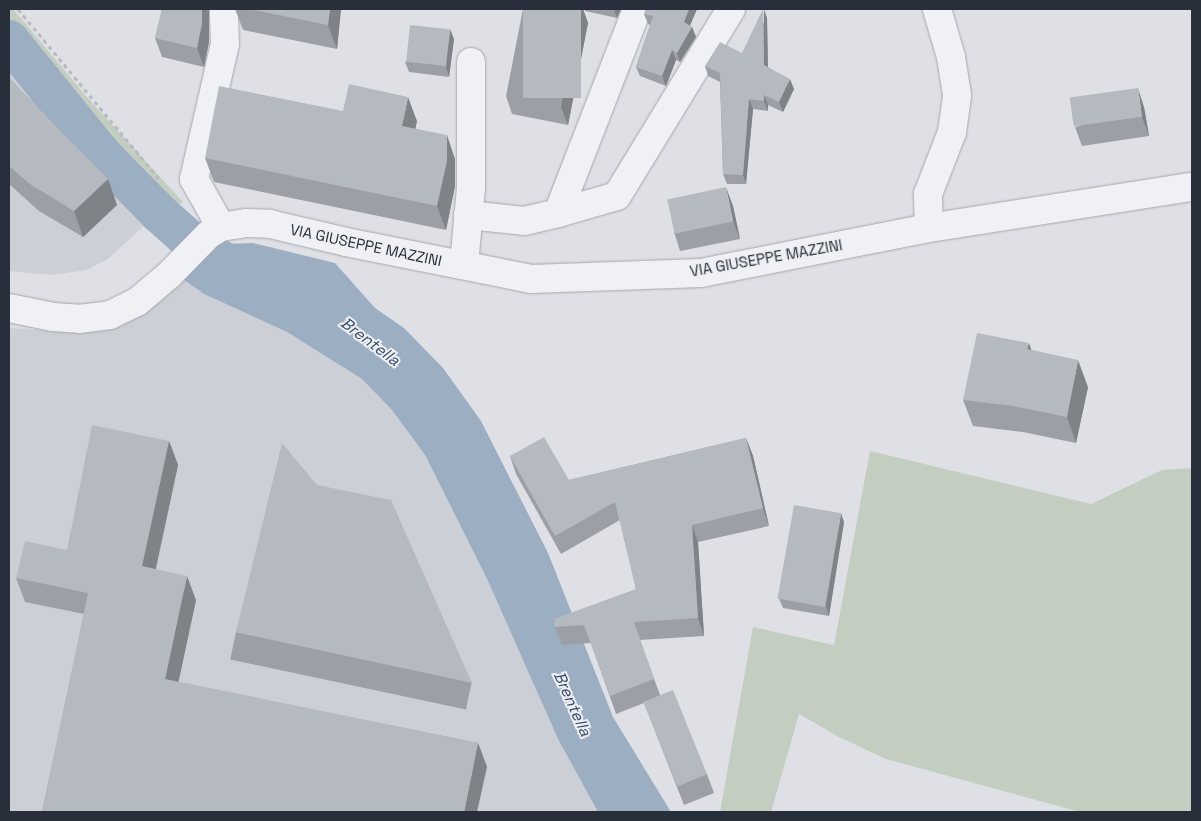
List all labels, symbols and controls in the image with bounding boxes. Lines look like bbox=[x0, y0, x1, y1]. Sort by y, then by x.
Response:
street label: VIA GIUSEPPE MAZZINI bbox=[288, 220, 444, 270]
street label: VIA GIUSEPPE MAZZINI bbox=[688, 236, 844, 280]
water label: Brentella bbox=[337, 314, 403, 370]
water label: Brentella bbox=[549, 669, 595, 739]

